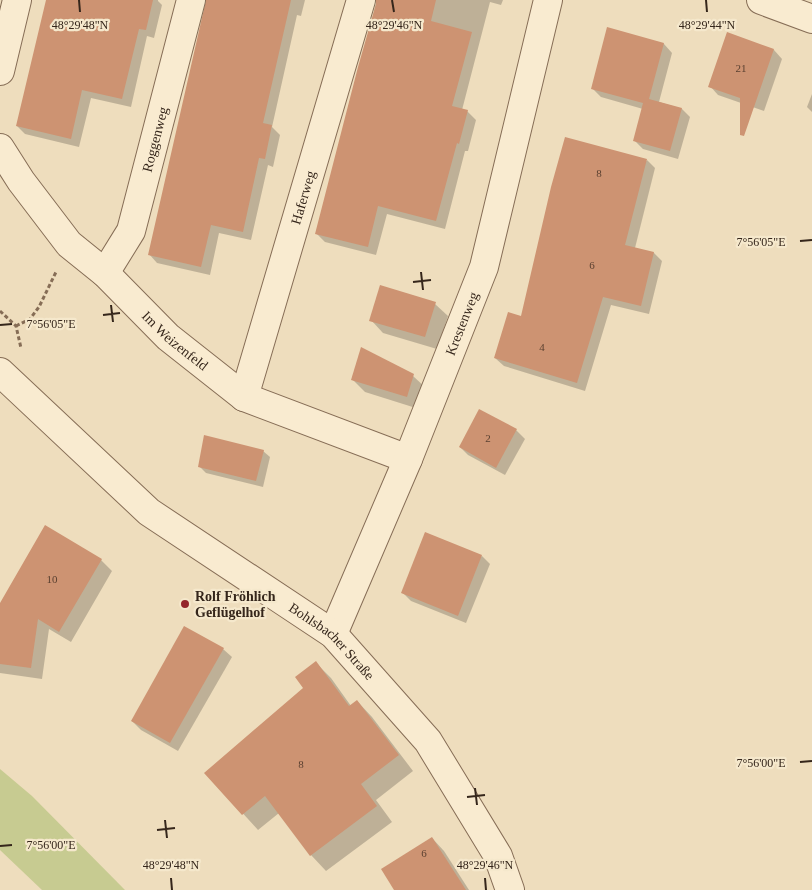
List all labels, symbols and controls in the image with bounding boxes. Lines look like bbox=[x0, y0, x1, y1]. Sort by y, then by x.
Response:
text: 48°29'48"N bbox=[52, 18, 109, 32]
text: 48°29'46"N bbox=[366, 18, 423, 32]
text: 48°29'44"N bbox=[679, 18, 736, 32]
house number: 21 bbox=[736, 62, 747, 74]
street label: Roggenweg bbox=[140, 105, 171, 174]
house number: 8 bbox=[596, 167, 602, 179]
street label: Haferweg bbox=[288, 169, 318, 226]
text: 7°56'05"E bbox=[736, 235, 786, 249]
house number: 6 bbox=[589, 259, 595, 271]
street label: Krestenweg bbox=[443, 290, 481, 358]
street label: Im Weizenfeld bbox=[139, 308, 211, 373]
text: 7°56'05"E bbox=[26, 317, 76, 331]
house number: 4 bbox=[539, 341, 545, 353]
house number: 2 bbox=[485, 432, 491, 444]
house number: 10 bbox=[47, 573, 58, 585]
place label: Rolf Fröhlich Geflügelhof bbox=[195, 589, 276, 620]
marker: Rolf Fröhlich Geflügelhof bbox=[179, 598, 191, 610]
street label: Bohlsbacher Straße bbox=[286, 600, 377, 683]
text: 7°56'00"E bbox=[736, 756, 786, 770]
house number: 8 bbox=[298, 758, 304, 770]
text: 7°56'00"E bbox=[26, 838, 76, 852]
house number: 6 bbox=[421, 847, 427, 859]
text: 48°29'48"N bbox=[143, 858, 200, 872]
text: 48°29'46"N bbox=[457, 858, 514, 872]

